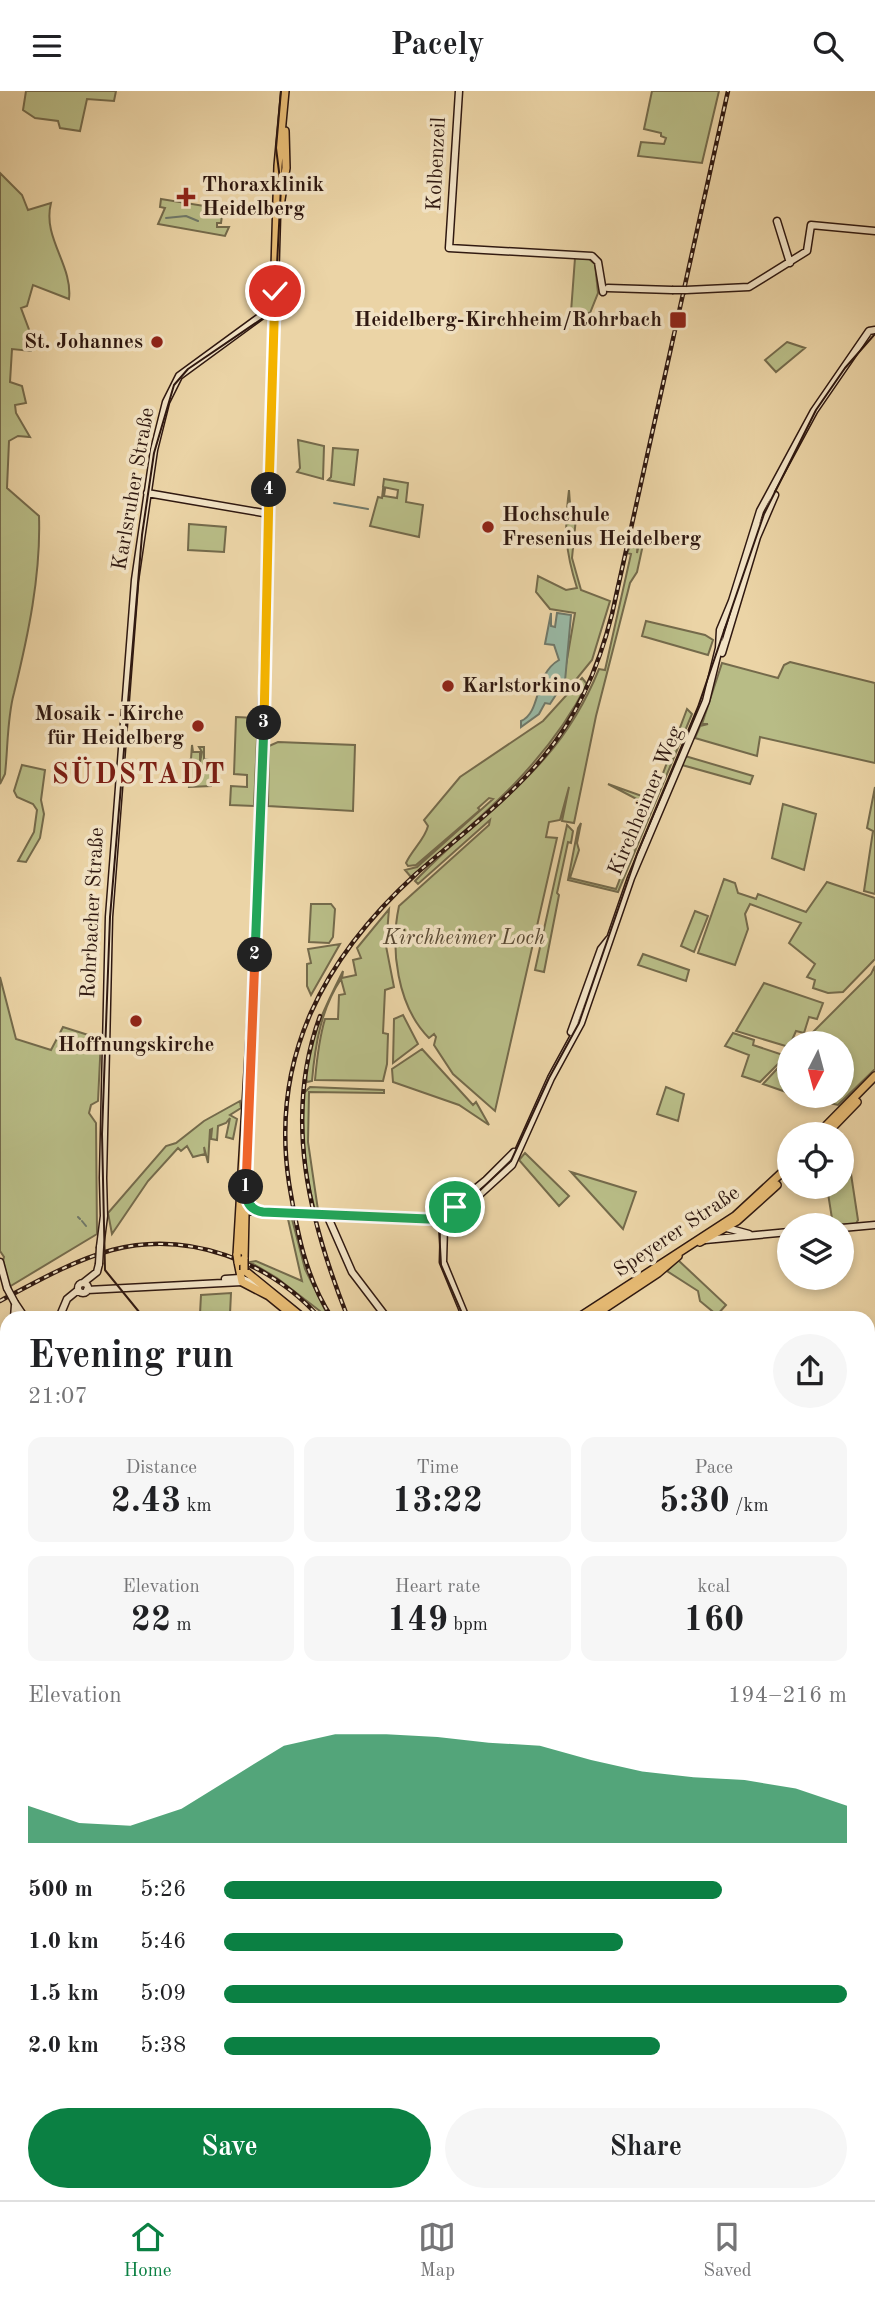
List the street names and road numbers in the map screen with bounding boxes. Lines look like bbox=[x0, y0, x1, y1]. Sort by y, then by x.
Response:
street label: Kolbenzeil bbox=[424, 116, 450, 211]
street label: Karlsruher Straße bbox=[109, 406, 159, 572]
street label: Kirchheimer Weg bbox=[605, 723, 687, 879]
street label: Rohrbacher Straße bbox=[78, 827, 108, 999]
street label: Speyerer Straße bbox=[611, 1182, 743, 1282]

